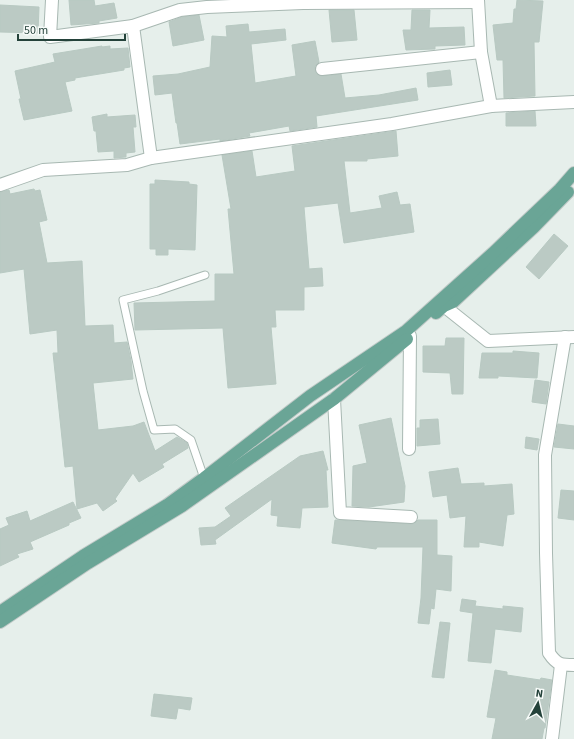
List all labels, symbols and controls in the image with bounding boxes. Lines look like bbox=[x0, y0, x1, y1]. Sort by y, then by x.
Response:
scale bar bbox=[18, 16, 125, 42]
text: 50 m bbox=[24, 22, 48, 39]
north arrow bbox=[518, 683, 558, 723]
text: N bbox=[535, 686, 544, 702]

